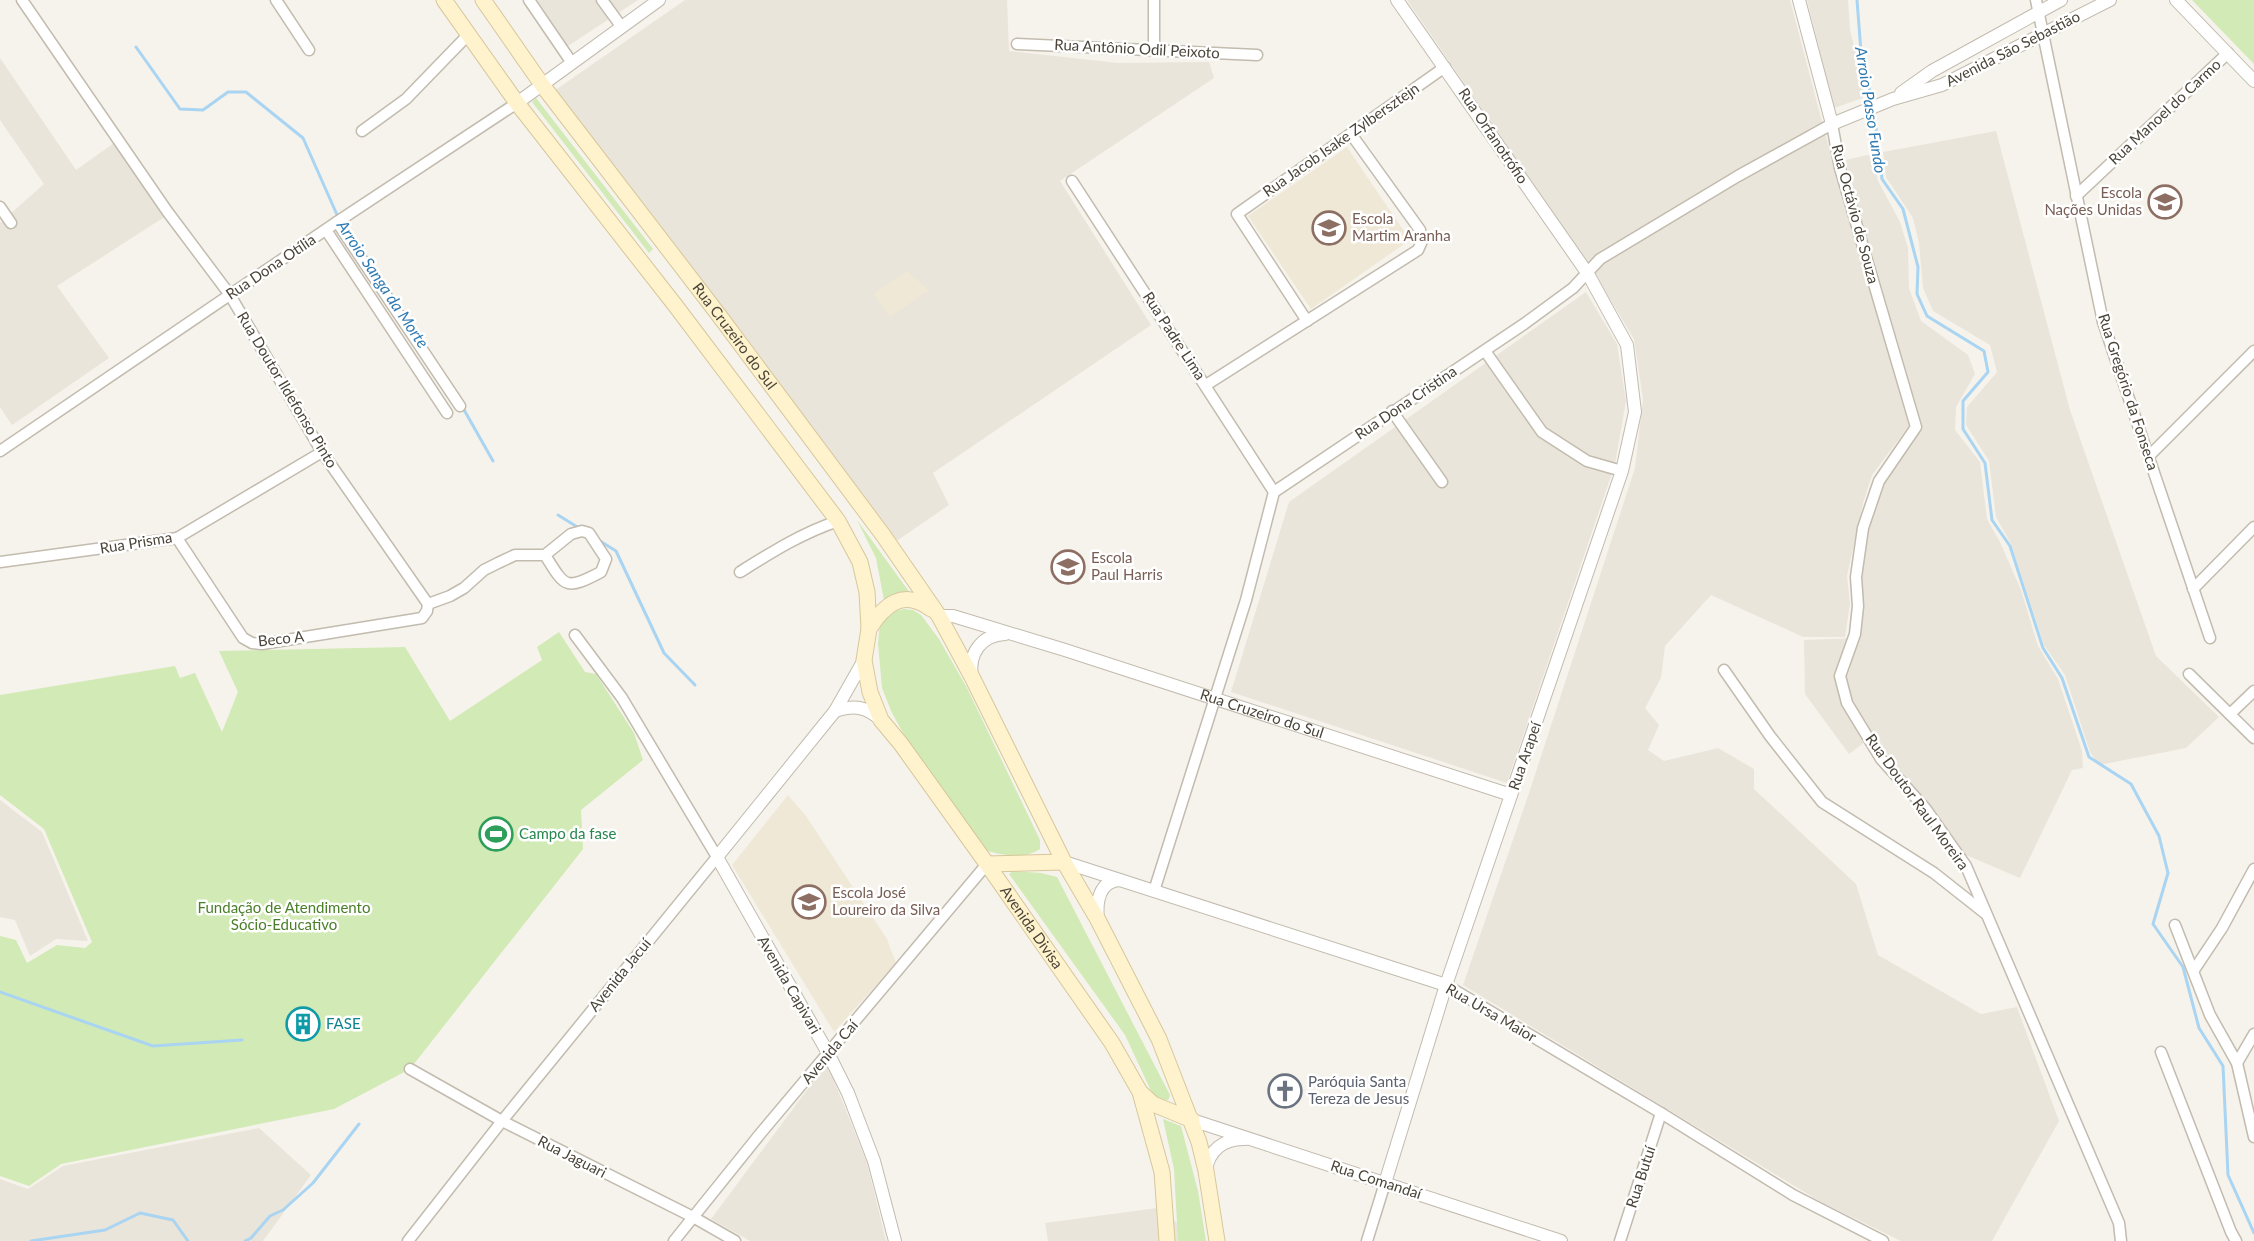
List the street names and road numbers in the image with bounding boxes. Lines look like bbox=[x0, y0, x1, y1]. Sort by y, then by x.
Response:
street label: Avenida São Sebastião bbox=[1942, 6, 2083, 90]
street label: Rua Antônio Odil Peixoto bbox=[1054, 35, 1220, 61]
street label: Rua Manoel do Carmo bbox=[2105, 55, 2224, 168]
street label: Rua Jacob Isake Zylbersztejn bbox=[1259, 78, 1422, 200]
street label: Rua Orfanotrófio bbox=[1455, 84, 1532, 187]
street label: Rua Octávio de Souza bbox=[1829, 142, 1883, 285]
street label: Rua Dona Otília bbox=[222, 230, 319, 303]
street label: Rua Cruzeiro do Sul bbox=[689, 279, 781, 393]
street label: Rua Padre Lima bbox=[1140, 288, 1210, 383]
street label: Rua Doutor Ildefonso Pinto bbox=[234, 308, 342, 471]
street label: Rua Gregório da Fonseca bbox=[2095, 311, 2163, 472]
street label: Rua Dona Cristina bbox=[1351, 361, 1460, 443]
street label: Rua Prisma bbox=[98, 527, 173, 557]
street label: Beco A bbox=[257, 627, 306, 649]
street label: Rua Cruzeiro do Sul bbox=[1198, 685, 1326, 742]
street label: Rua Arapeí bbox=[1504, 718, 1545, 792]
street label: Rua Doutor Raul Moreira bbox=[1862, 730, 1973, 873]
street label: Avenida Divisa bbox=[997, 882, 1067, 972]
street label: Avenida Capivari bbox=[755, 932, 825, 1037]
street label: Avenida Jacuí bbox=[584, 933, 655, 1015]
street label: Rua Ursa Maior bbox=[1443, 979, 1540, 1046]
street label: Avenida Caí bbox=[797, 1015, 862, 1087]
street label: Rua Jaguari bbox=[535, 1131, 610, 1181]
street label: Rua Butuí bbox=[1622, 1142, 1659, 1210]
street label: Rua Comandaí bbox=[1328, 1156, 1425, 1203]

